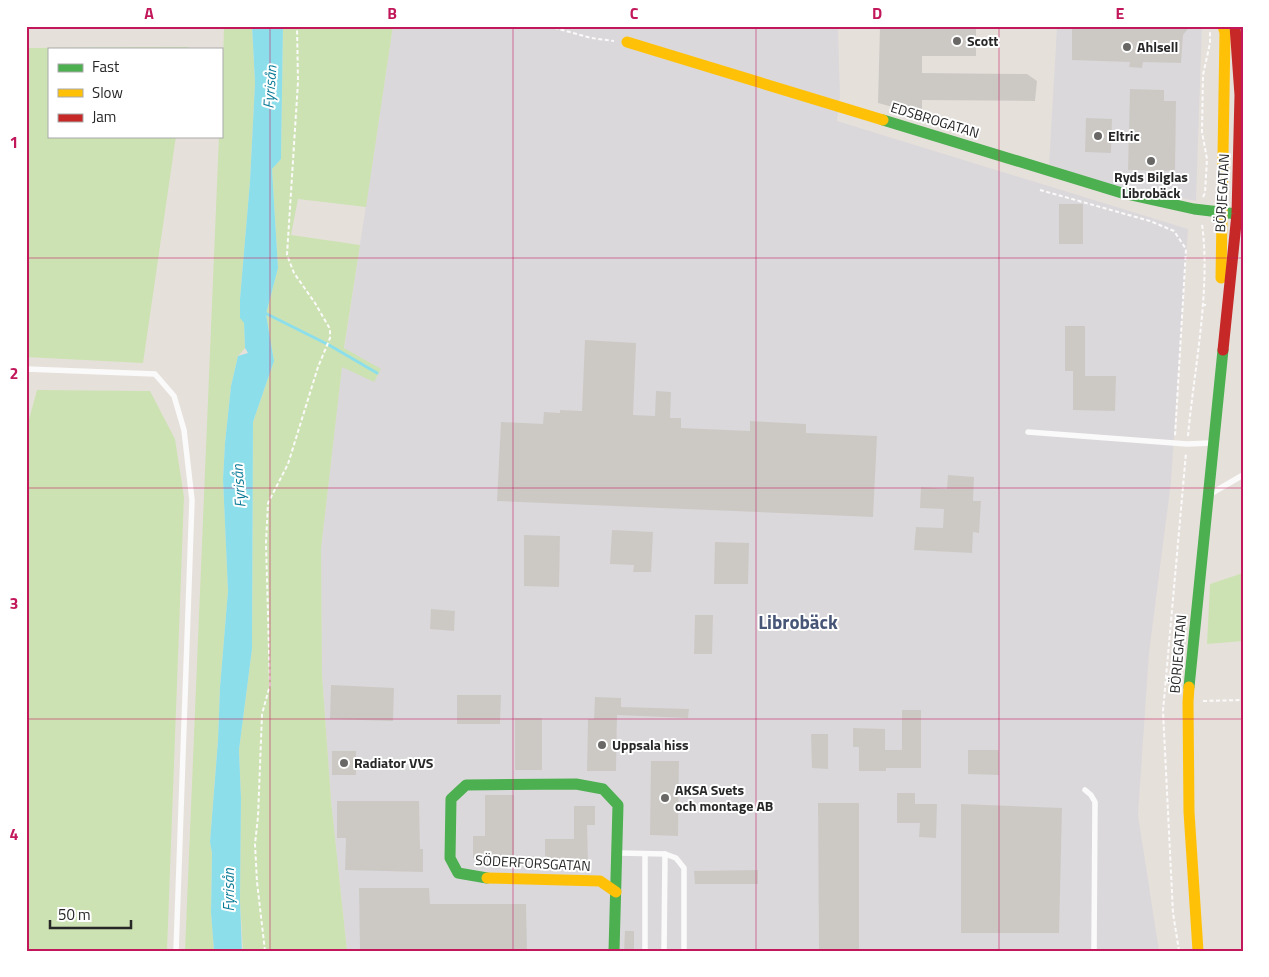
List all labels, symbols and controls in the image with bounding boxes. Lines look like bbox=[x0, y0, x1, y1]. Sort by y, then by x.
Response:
text: A bbox=[144, 1, 154, 25]
text: B bbox=[387, 1, 397, 25]
text: C bbox=[630, 1, 639, 25]
text: D bbox=[872, 1, 882, 25]
text: E bbox=[1116, 1, 1125, 25]
place label: Scott bbox=[967, 30, 998, 51]
marker: Scott bbox=[951, 35, 963, 47]
place label: Ahlsell bbox=[1137, 36, 1178, 57]
marker: Ahlsell bbox=[1121, 41, 1133, 53]
legend bbox=[48, 48, 222, 138]
text: Fast bbox=[92, 55, 120, 78]
water label: Fyrisån bbox=[257, 64, 283, 109]
text: Slow bbox=[92, 81, 123, 104]
street label: EDSBROGATAN bbox=[888, 96, 982, 143]
text: Jam bbox=[92, 105, 116, 128]
place label: Eltric bbox=[1108, 125, 1140, 146]
text: 1 bbox=[10, 130, 18, 154]
marker: Eltric bbox=[1092, 130, 1104, 142]
street label: BÖRJEGATAN bbox=[1209, 153, 1234, 233]
marker: Ryds Bilglas Librobäck bbox=[1145, 155, 1157, 167]
place label: Ryds Bilglas Librobäck bbox=[1114, 166, 1188, 203]
text: 2 bbox=[10, 361, 18, 385]
water label: Fyrisån bbox=[225, 463, 251, 508]
text: 3 bbox=[10, 591, 18, 615]
district label: Librobäck bbox=[758, 607, 838, 636]
street label: BÖRJEGATAN bbox=[1164, 614, 1191, 694]
place label: Uppsala hiss bbox=[612, 734, 689, 755]
marker: Uppsala hiss bbox=[596, 739, 608, 751]
place label: Radiator VVS bbox=[354, 752, 434, 773]
marker: Radiator VVS bbox=[338, 757, 350, 769]
place label: AKSA Svets och montage AB bbox=[675, 779, 773, 816]
marker: AKSA Svets och montage AB bbox=[659, 792, 671, 804]
text: 4 bbox=[10, 822, 19, 846]
street label: SÖDERFORSGATAN bbox=[475, 849, 591, 876]
water label: Fyrisån bbox=[217, 868, 240, 912]
scale bar bbox=[50, 897, 131, 929]
text: 50 m bbox=[58, 903, 91, 926]

